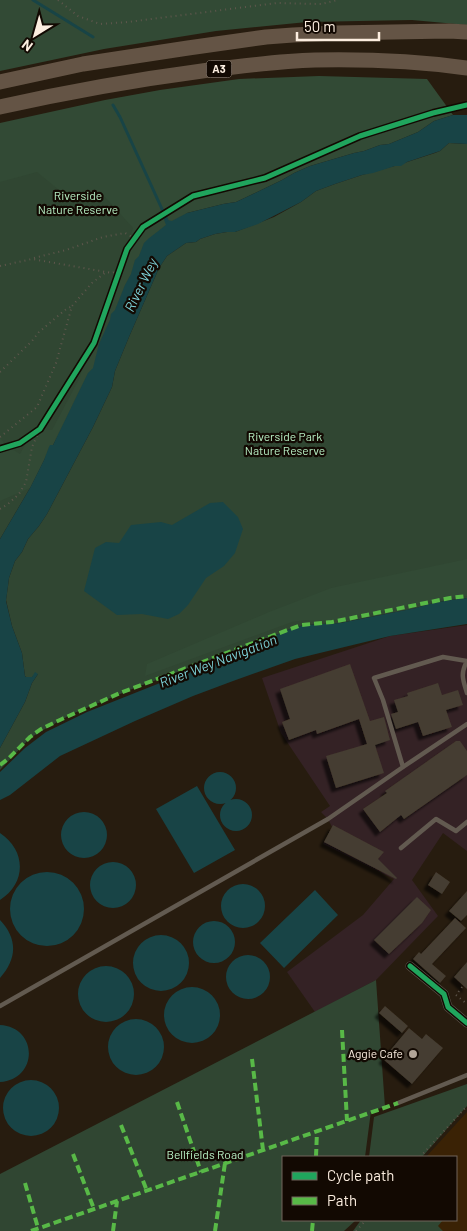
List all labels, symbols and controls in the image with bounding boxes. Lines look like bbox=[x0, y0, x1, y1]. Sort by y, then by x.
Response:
north arrow bbox=[10, 10, 60, 60]
scale bar bbox=[297, 10, 380, 42]
text: 50 m bbox=[304, 17, 336, 35]
text: N bbox=[18, 36, 36, 55]
road number: A3 bbox=[206, 61, 232, 78]
park label: Riverside Nature Reserve bbox=[38, 188, 118, 216]
water label: River Wey bbox=[120, 255, 161, 314]
park label: Riverside Park Nature Reserve bbox=[245, 429, 325, 457]
water label: River Wey Navigation bbox=[157, 630, 279, 691]
place label: Aggie Cafe bbox=[348, 1046, 403, 1060]
marker: Aggie Cafe bbox=[407, 1048, 419, 1060]
park label: Bellfields Road bbox=[166, 1147, 244, 1161]
legend bbox=[282, 1156, 457, 1221]
text: Cycle path bbox=[327, 1166, 394, 1184]
text: Path bbox=[327, 1191, 357, 1209]

